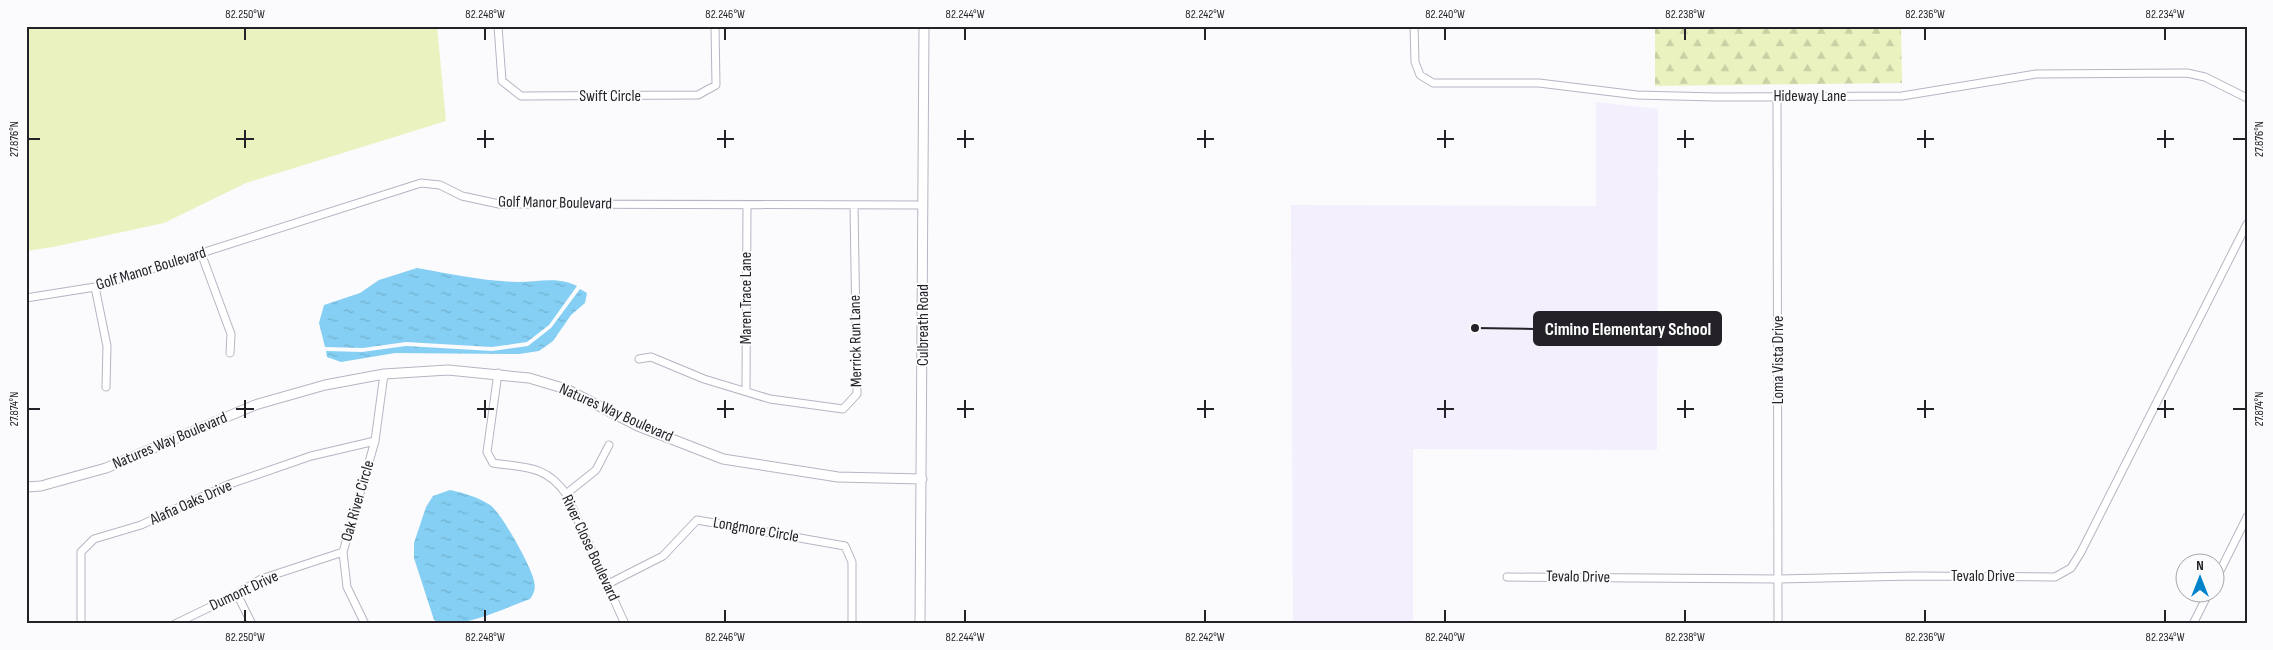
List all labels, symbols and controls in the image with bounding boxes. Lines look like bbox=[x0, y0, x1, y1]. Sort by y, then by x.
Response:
text: 82.250°W bbox=[225, 7, 265, 22]
text: 82.248°W bbox=[465, 7, 505, 22]
text: 82.246°W bbox=[705, 7, 745, 22]
text: 82.244°W bbox=[946, 7, 985, 22]
text: 82.242°W bbox=[1185, 7, 1225, 22]
text: 82.240°W bbox=[1425, 7, 1465, 22]
text: 82.238°W bbox=[1665, 7, 1705, 22]
text: 82.236°W bbox=[1905, 7, 1945, 22]
text: 82.234°W bbox=[2145, 7, 2185, 22]
street label: Swift Circle bbox=[579, 87, 641, 106]
street label: Hideway Lane bbox=[1773, 87, 1847, 106]
text: 27.876°N bbox=[7, 121, 22, 157]
text: 27.876°N bbox=[2252, 121, 2267, 157]
street label: Golf Manor Boulevard bbox=[498, 193, 612, 213]
street label: Golf Manor Boulevard bbox=[94, 243, 208, 295]
street label: Maren Trace Lane bbox=[737, 252, 756, 344]
street label: Culbreath Road bbox=[914, 284, 933, 366]
street label: Merrick Run Lane bbox=[846, 295, 866, 387]
callout: Cimino Elementary School bbox=[1534, 312, 1721, 345]
street label: Loma Vista Drive bbox=[1769, 316, 1788, 404]
text: Cimino Elementary School bbox=[1545, 319, 1711, 340]
street label: Natures Way Boulevard bbox=[556, 379, 676, 447]
text: 27.874°N bbox=[7, 392, 22, 426]
text: 27.874°N bbox=[2252, 392, 2267, 426]
street label: Natures Way Boulevard bbox=[110, 408, 230, 474]
street label: Oak River Circle bbox=[337, 458, 379, 544]
street label: Alafia Oaks Drive bbox=[146, 476, 235, 530]
street label: River Close Boulevard bbox=[557, 492, 623, 604]
street label: Longmore Circle bbox=[712, 513, 800, 547]
north arrow bbox=[2176, 552, 2226, 602]
text: N bbox=[2196, 557, 2204, 574]
street label: Dumont Drive bbox=[207, 567, 281, 615]
street label: Tevalo Drive bbox=[1546, 567, 1610, 587]
street label: Tevalo Drive bbox=[1951, 567, 2015, 586]
text: 82.250°W bbox=[225, 630, 265, 645]
text: 82.248°W bbox=[465, 630, 505, 645]
text: 82.246°W bbox=[705, 630, 745, 645]
text: 82.244°W bbox=[946, 630, 985, 645]
text: 82.242°W bbox=[1185, 630, 1225, 645]
text: 82.240°W bbox=[1425, 630, 1465, 645]
text: 82.238°W bbox=[1665, 630, 1705, 645]
text: 82.236°W bbox=[1905, 630, 1945, 645]
text: 82.234°W bbox=[2145, 630, 2185, 645]

